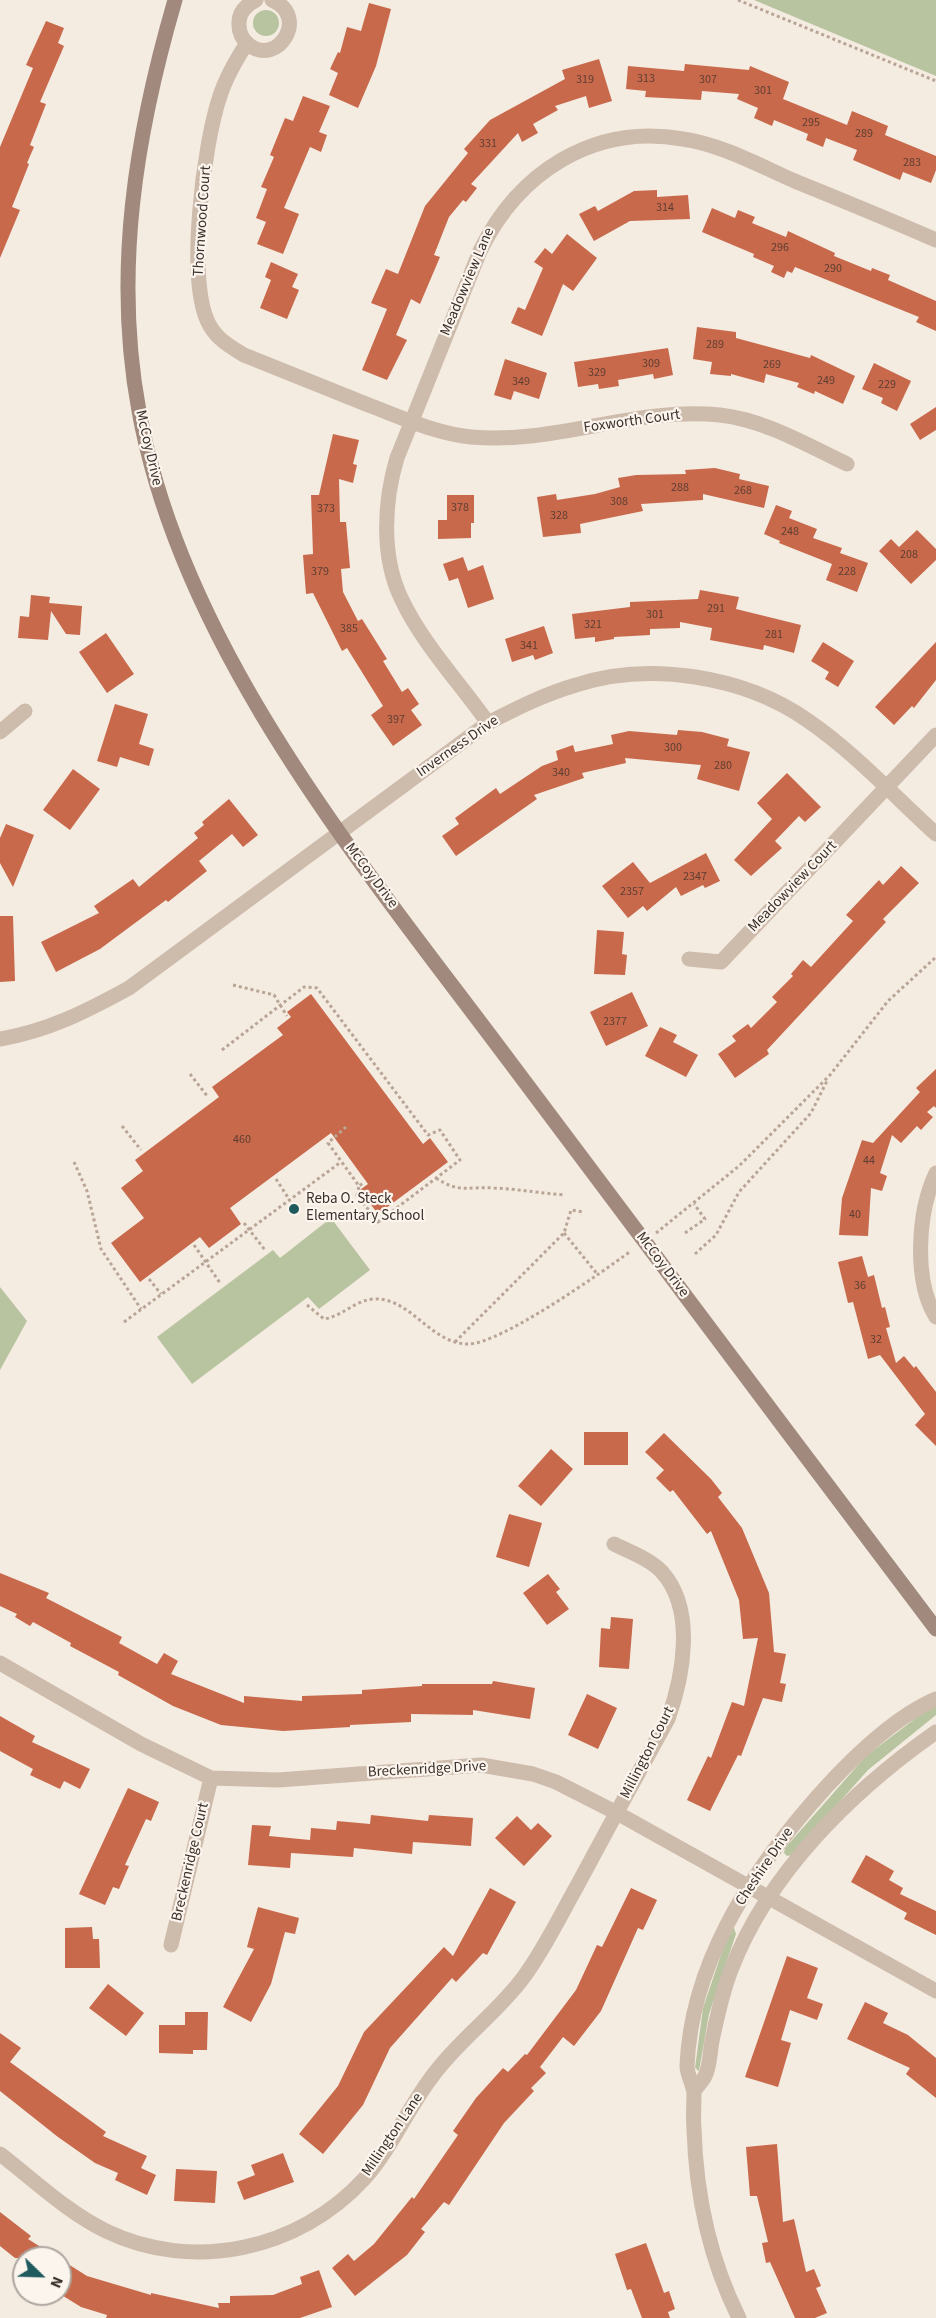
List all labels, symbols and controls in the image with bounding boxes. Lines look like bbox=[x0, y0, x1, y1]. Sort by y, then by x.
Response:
house number: 313 bbox=[637, 72, 655, 86]
house number: 319 bbox=[576, 73, 594, 87]
house number: 307 bbox=[699, 73, 717, 87]
house number: 301 bbox=[754, 84, 772, 98]
house number: 295 bbox=[802, 116, 820, 130]
house number: 289 bbox=[855, 127, 873, 141]
house number: 331 bbox=[479, 137, 497, 151]
house number: 283 bbox=[903, 156, 921, 170]
street label: Thornwood Court bbox=[190, 165, 216, 277]
house number: 314 bbox=[656, 201, 674, 215]
street label: Meadowview Lane bbox=[437, 225, 499, 339]
house number: 296 bbox=[771, 241, 789, 255]
house number: 290 bbox=[824, 262, 842, 276]
house number: 289 bbox=[706, 338, 724, 352]
house number: 309 bbox=[642, 357, 660, 371]
house number: 269 bbox=[763, 358, 781, 372]
house number: 329 bbox=[588, 366, 606, 380]
house number: 249 bbox=[817, 374, 835, 388]
house number: 349 bbox=[512, 375, 530, 389]
house number: 229 bbox=[878, 378, 896, 392]
street label: Foxworth Court bbox=[583, 406, 681, 438]
street label: McCoy Drive bbox=[131, 409, 165, 487]
house number: 288 bbox=[671, 481, 689, 495]
house number: 268 bbox=[734, 484, 752, 498]
house number: 308 bbox=[610, 495, 628, 509]
house number: 378 bbox=[451, 501, 469, 515]
house number: 373 bbox=[317, 502, 335, 516]
house number: 328 bbox=[550, 509, 568, 523]
house number: 248 bbox=[781, 525, 799, 539]
house number: 208 bbox=[900, 548, 918, 562]
house number: 379 bbox=[311, 565, 329, 579]
house number: 228 bbox=[838, 565, 856, 579]
house number: 291 bbox=[707, 602, 725, 616]
house number: 301 bbox=[646, 608, 664, 622]
house number: 321 bbox=[584, 618, 602, 632]
house number: 385 bbox=[340, 622, 358, 636]
house number: 281 bbox=[765, 628, 783, 642]
house number: 341 bbox=[520, 639, 538, 653]
street label: Inverness Drive bbox=[414, 712, 502, 782]
house number: 397 bbox=[387, 713, 405, 727]
house number: 300 bbox=[664, 741, 682, 755]
house number: 280 bbox=[714, 759, 732, 773]
house number: 340 bbox=[552, 766, 570, 780]
street label: Meadowview Court bbox=[745, 838, 841, 936]
street label: McCoy Drive bbox=[341, 840, 401, 912]
house number: 2347 bbox=[683, 870, 707, 884]
house number: 2357 bbox=[620, 885, 644, 899]
house number: 2377 bbox=[603, 1015, 627, 1029]
house number: 460 bbox=[233, 1133, 251, 1147]
house number: 44 bbox=[863, 1154, 875, 1168]
place label: Reba O. Steck Elementary School bbox=[306, 1191, 424, 1226]
marker: Reba O. Steck Elementary School bbox=[287, 1202, 301, 1216]
house number: 40 bbox=[849, 1208, 861, 1222]
street label: McCoy Drive bbox=[632, 1229, 692, 1301]
house number: 36 bbox=[854, 1279, 866, 1293]
house number: 32 bbox=[870, 1333, 882, 1347]
street label: Millington Court bbox=[617, 1704, 679, 1802]
street label: Breckenridge Drive bbox=[367, 1758, 487, 1782]
street label: Breckenridge Court bbox=[169, 1801, 213, 1923]
street label: Cheshire Drive bbox=[732, 1825, 798, 1909]
street label: Millington Lane bbox=[359, 2090, 427, 2180]
north arrow bbox=[12, 2246, 72, 2306]
text: N bbox=[45, 2273, 69, 2291]

